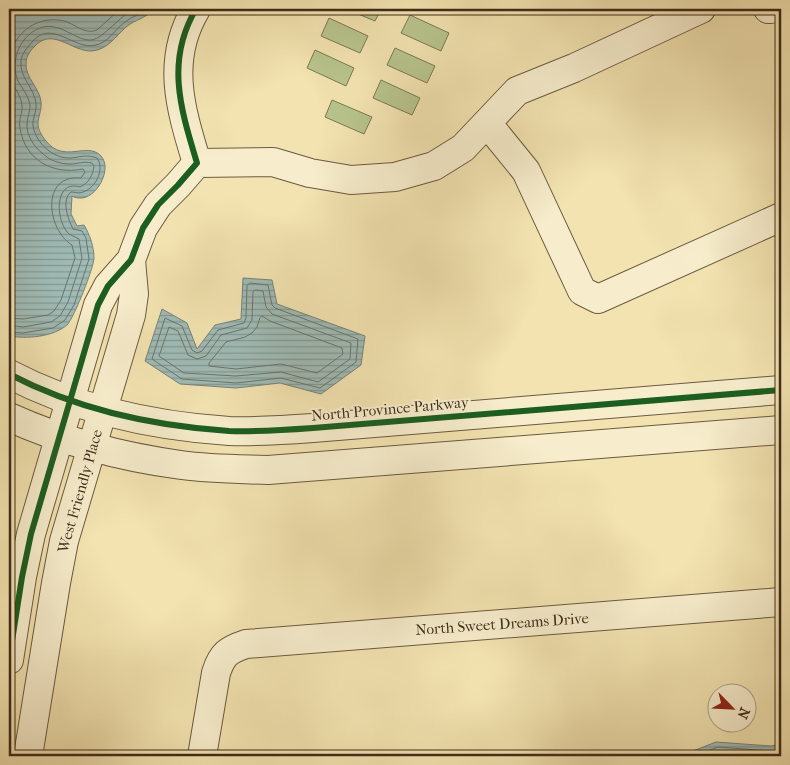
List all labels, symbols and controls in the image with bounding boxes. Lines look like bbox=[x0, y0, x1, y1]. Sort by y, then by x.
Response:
street label: North Province Parkway bbox=[310, 393, 471, 425]
street label: West Friendly Place bbox=[54, 427, 106, 556]
street label: North Sweet Dreams Drive bbox=[415, 609, 590, 639]
north arrow bbox=[708, 682, 758, 732]
text: N bbox=[733, 705, 753, 722]

